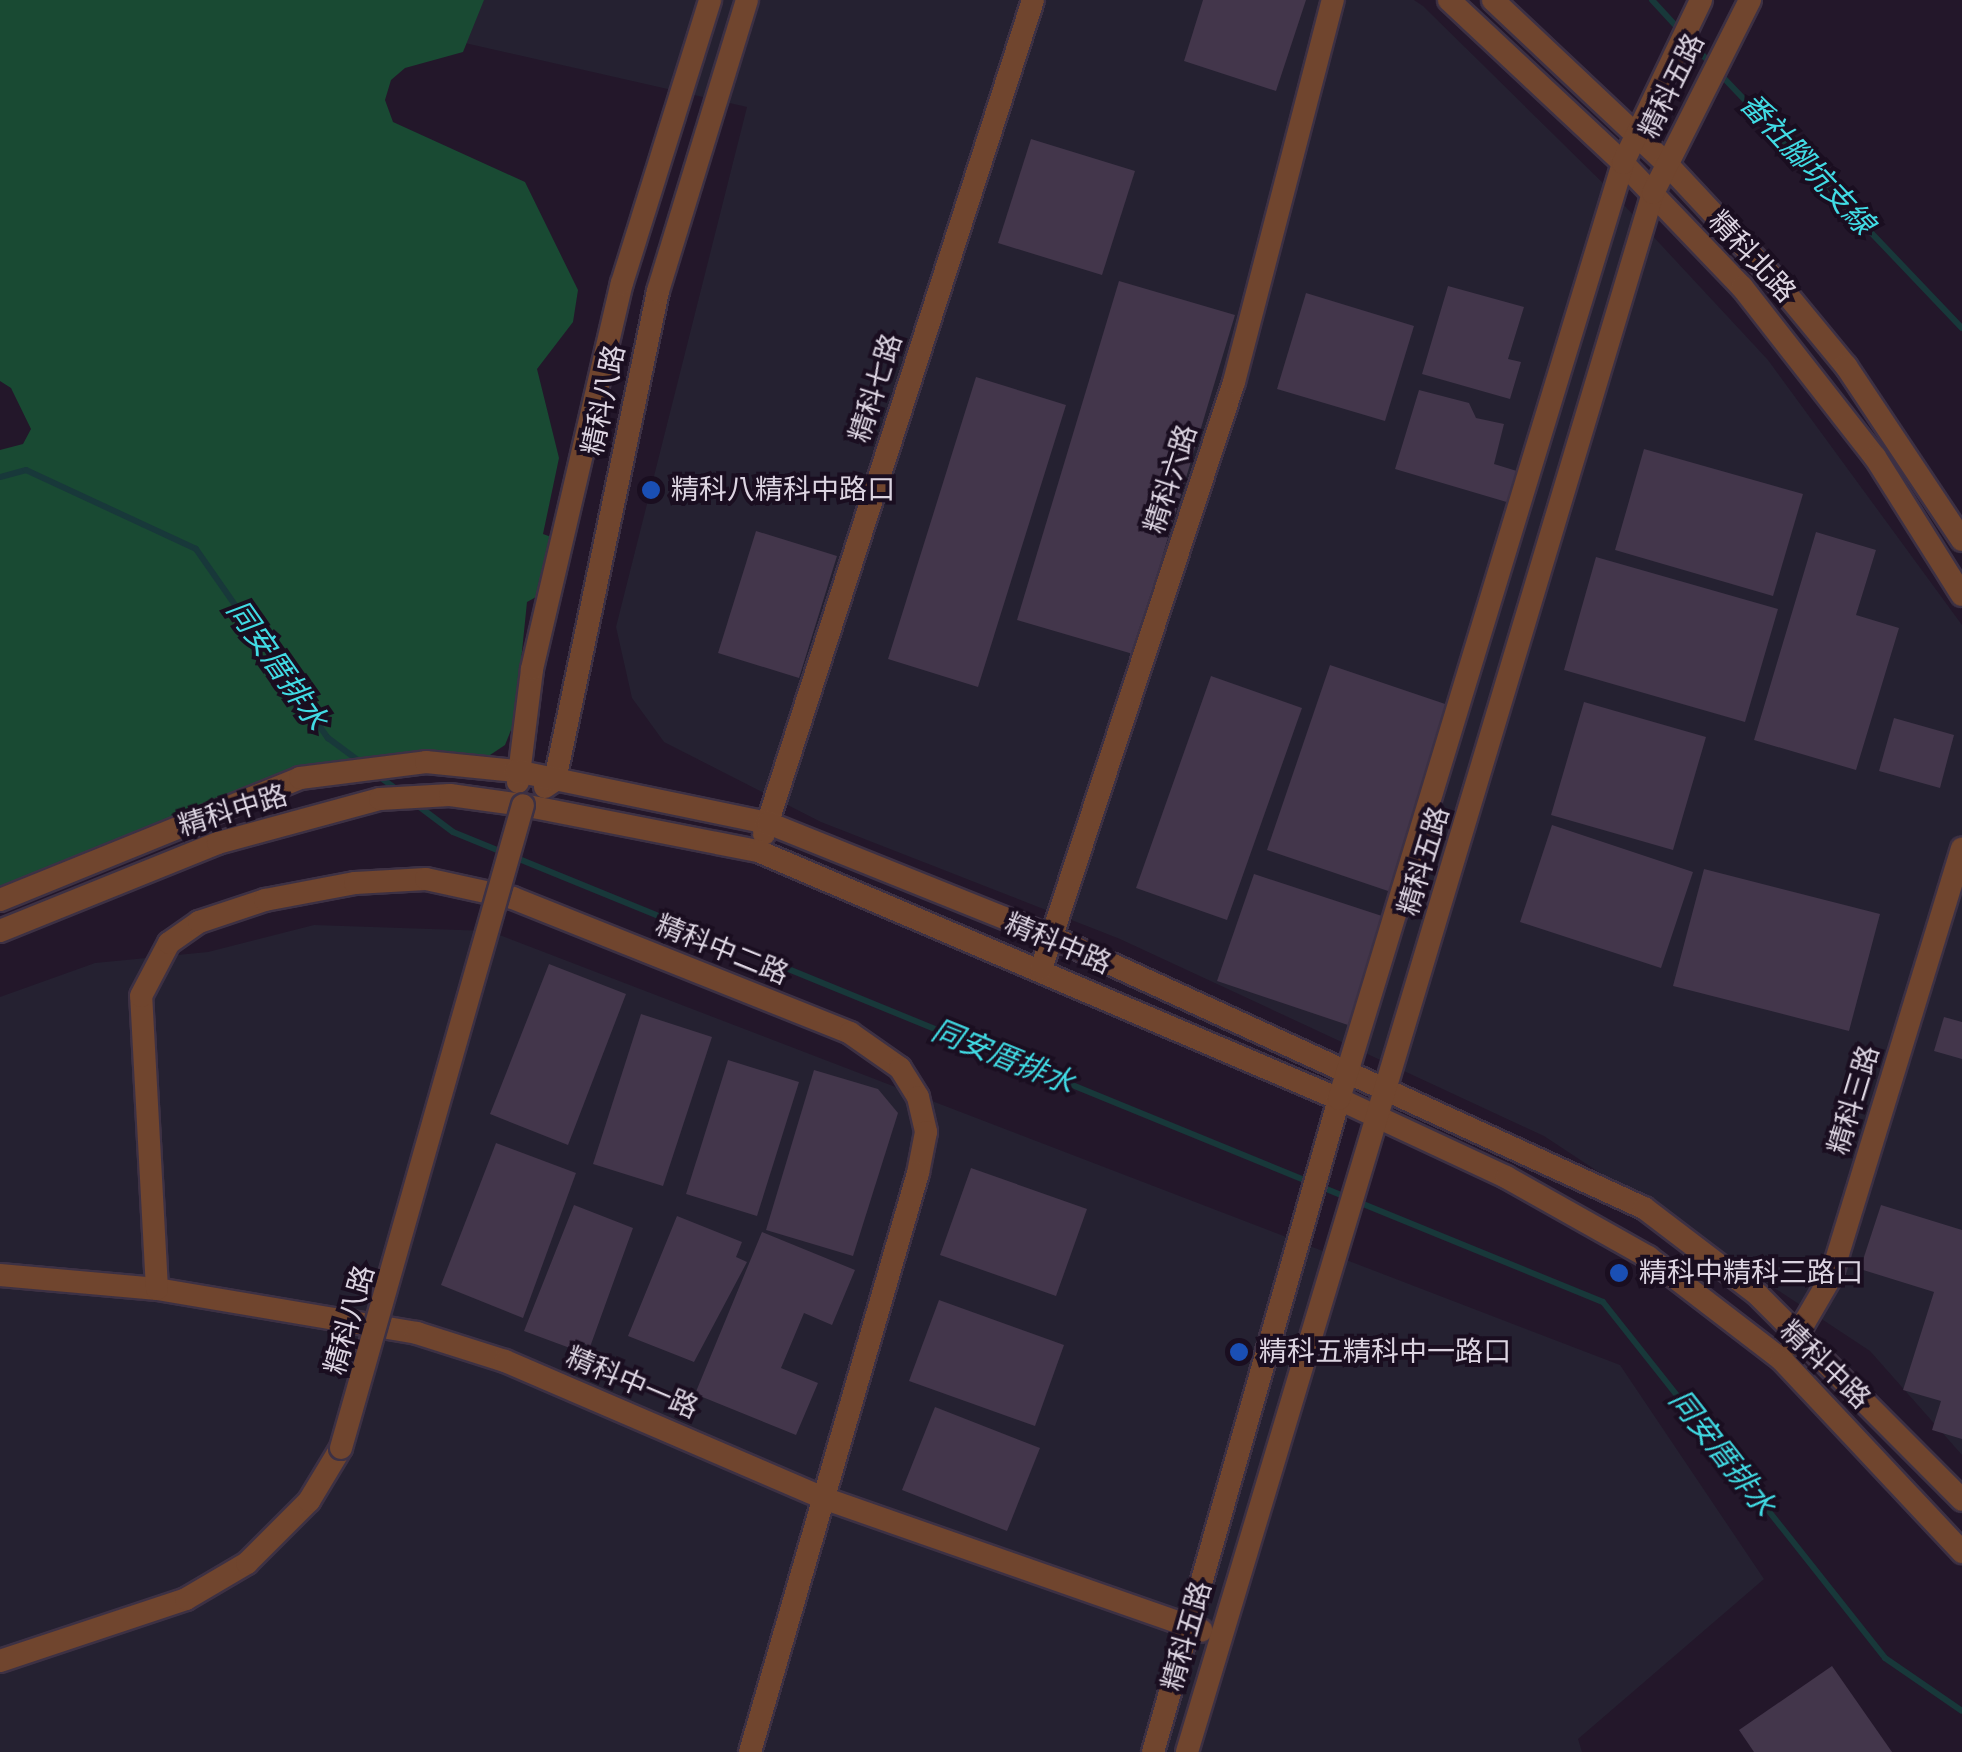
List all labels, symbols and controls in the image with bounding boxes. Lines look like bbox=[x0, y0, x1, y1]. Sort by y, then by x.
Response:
street label: 精科五路 bbox=[1632, 28, 1712, 144]
water label: 番社腳坑支線 bbox=[1732, 86, 1882, 242]
street label: 精科北路 bbox=[1702, 205, 1802, 309]
street label: 精科七路 bbox=[843, 330, 909, 446]
street label: 精科八路 bbox=[576, 342, 632, 458]
street label: 精科六路 bbox=[1138, 421, 1204, 537]
place label: 精科八精科中路口 bbox=[671, 473, 895, 507]
marker: 精科八精科中路口 bbox=[640, 479, 662, 501]
water label: 同安厝排水 bbox=[219, 593, 335, 737]
street label: 精科中路 bbox=[175, 779, 291, 843]
street label: 精科五路 bbox=[1392, 803, 1456, 919]
street label: 精科中路 bbox=[1000, 907, 1116, 981]
street label: 精科中二路 bbox=[651, 908, 793, 992]
water label: 同安厝排水 bbox=[927, 1012, 1079, 1102]
street label: 精科三路 bbox=[1822, 1042, 1886, 1158]
place label: 精科中精科三路口 bbox=[1639, 1256, 1863, 1290]
street label: 精科八路 bbox=[318, 1262, 382, 1378]
marker: 精科中精科三路口 bbox=[1608, 1262, 1630, 1284]
street label: 精科中路 bbox=[1773, 1314, 1877, 1416]
place label: 精科五精科中一路口 bbox=[1259, 1335, 1511, 1369]
street label: 精科中一路 bbox=[561, 1340, 703, 1426]
marker: 精科五精科中一路口 bbox=[1228, 1341, 1250, 1363]
water label: 同安厝排水 bbox=[1662, 1383, 1782, 1523]
street label: 精科五路 bbox=[1155, 1578, 1219, 1694]

